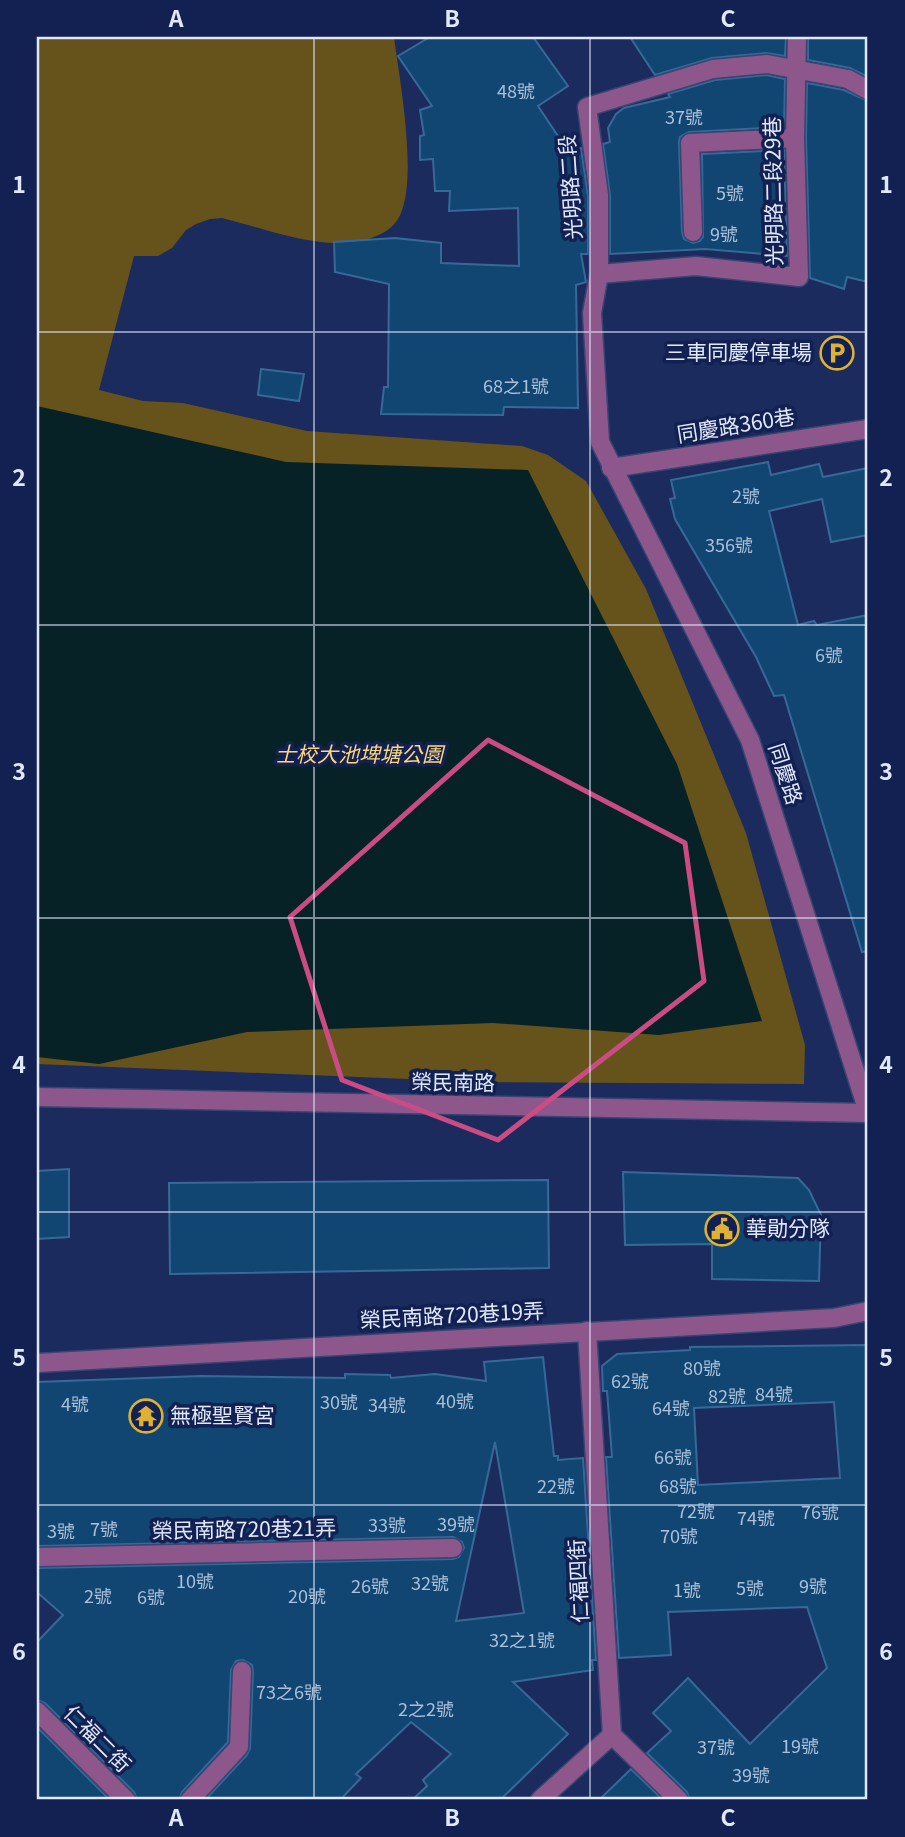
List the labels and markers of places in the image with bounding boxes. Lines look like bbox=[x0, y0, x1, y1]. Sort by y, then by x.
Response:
parking icon: 三車同慶停車場 bbox=[818, 334, 856, 372]
place label: 三車同慶停車場 bbox=[665, 336, 812, 366]
public building icon: 華勛分隊 bbox=[703, 1210, 741, 1248]
place label: 華勛分隊 bbox=[746, 1212, 830, 1242]
temple icon: 無極聖賢宮 bbox=[127, 1397, 165, 1435]
place label: 無極聖賢宮 bbox=[170, 1399, 275, 1429]

